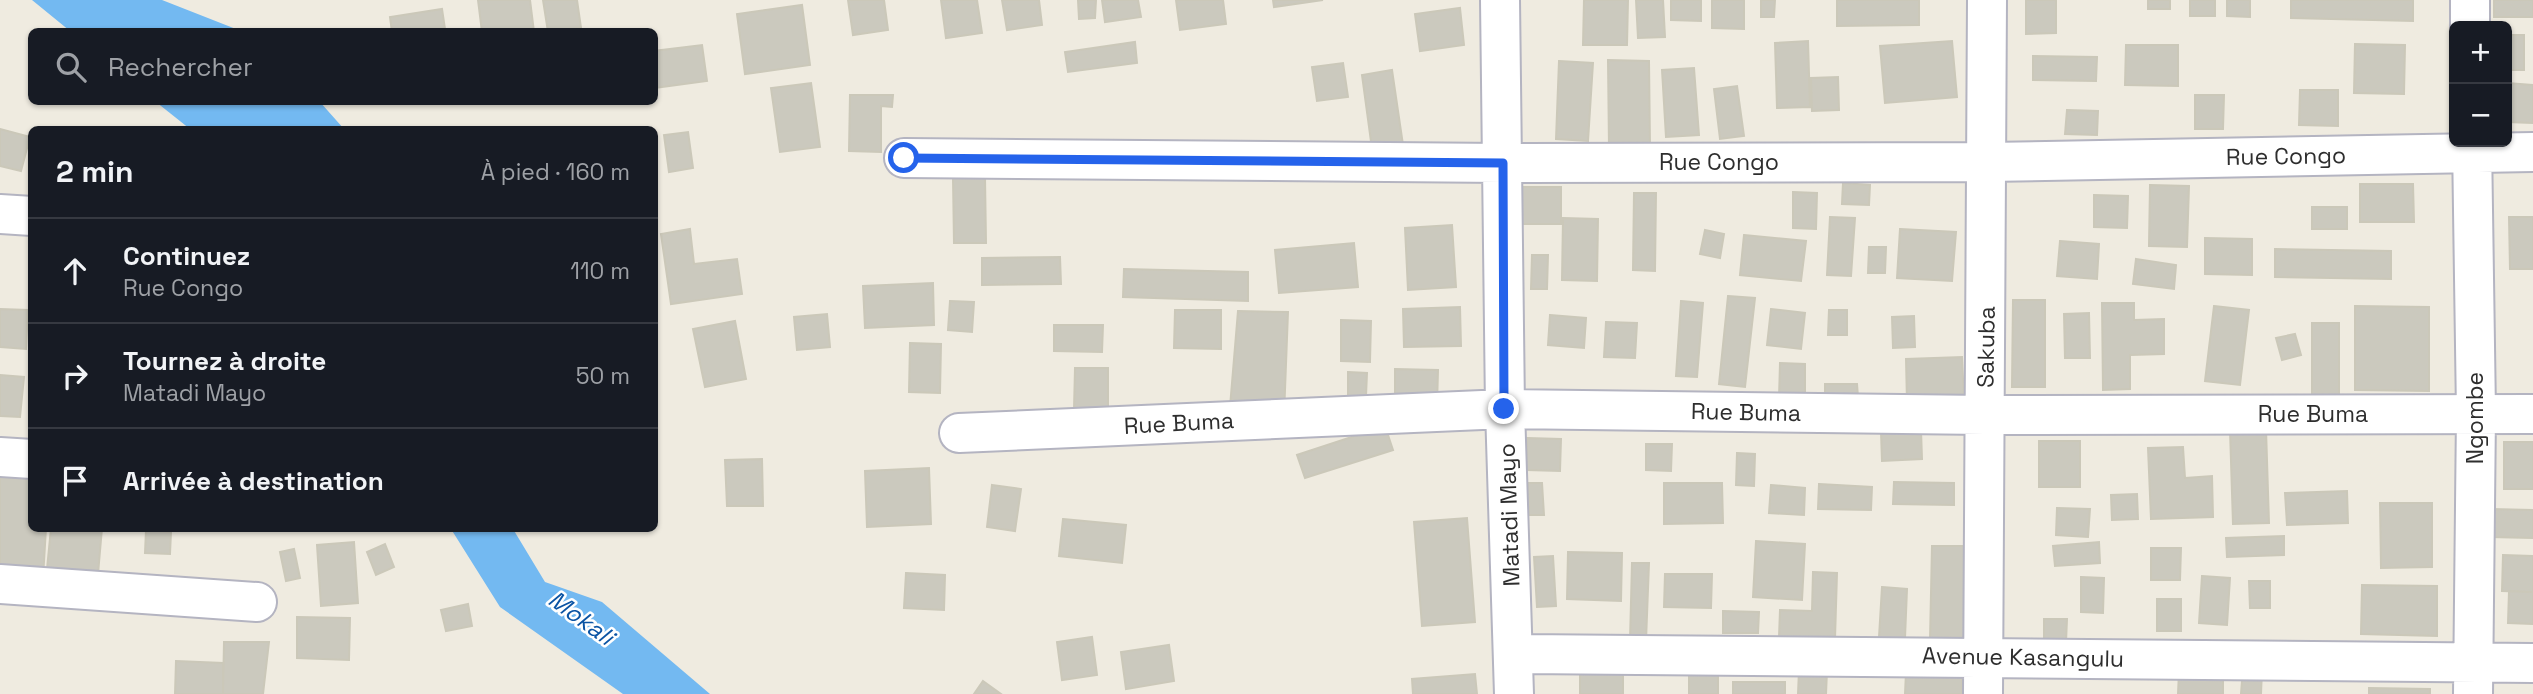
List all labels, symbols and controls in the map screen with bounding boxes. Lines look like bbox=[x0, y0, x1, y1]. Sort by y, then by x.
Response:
map controls bbox=[2449, 21, 2512, 147]
button: + bbox=[2449, 21, 2512, 84]
search box bbox=[28, 28, 658, 105]
icon: search bbox=[52, 48, 90, 86]
text: Rechercher bbox=[108, 50, 253, 84]
button: − bbox=[2449, 84, 2512, 147]
street label: Rue Congo bbox=[2226, 140, 2346, 172]
route start bbox=[888, 142, 919, 173]
street label: Rue Congo bbox=[1659, 147, 1779, 177]
text: 2 min bbox=[56, 152, 134, 191]
text: À pied · 160 m bbox=[481, 157, 630, 187]
text: Continuez bbox=[123, 239, 250, 273]
icon: ahead bbox=[56, 252, 94, 290]
text: 110 m bbox=[570, 256, 630, 286]
text: Rue Congo bbox=[123, 273, 243, 303]
street label: Sakuba bbox=[1970, 306, 2002, 388]
text: Tournez à droite bbox=[123, 344, 326, 378]
icon: right bbox=[56, 357, 94, 395]
text: 50 m bbox=[576, 361, 630, 391]
street label: Ngombe bbox=[2460, 372, 2490, 464]
text: Matadi Mayo bbox=[123, 378, 266, 408]
route end bbox=[1488, 393, 1519, 424]
street label: Rue Buma bbox=[1691, 396, 1801, 428]
street label: Rue Buma bbox=[2258, 399, 2368, 429]
street label: Rue Buma bbox=[1123, 405, 1235, 441]
street label: Matadi Mayo bbox=[1492, 443, 1526, 587]
icon: arrive bbox=[56, 462, 94, 500]
text: Arrivée à destination bbox=[123, 464, 384, 498]
water label: Mokali bbox=[542, 583, 623, 654]
street label: Avenue Kasangulu bbox=[1922, 640, 2124, 674]

